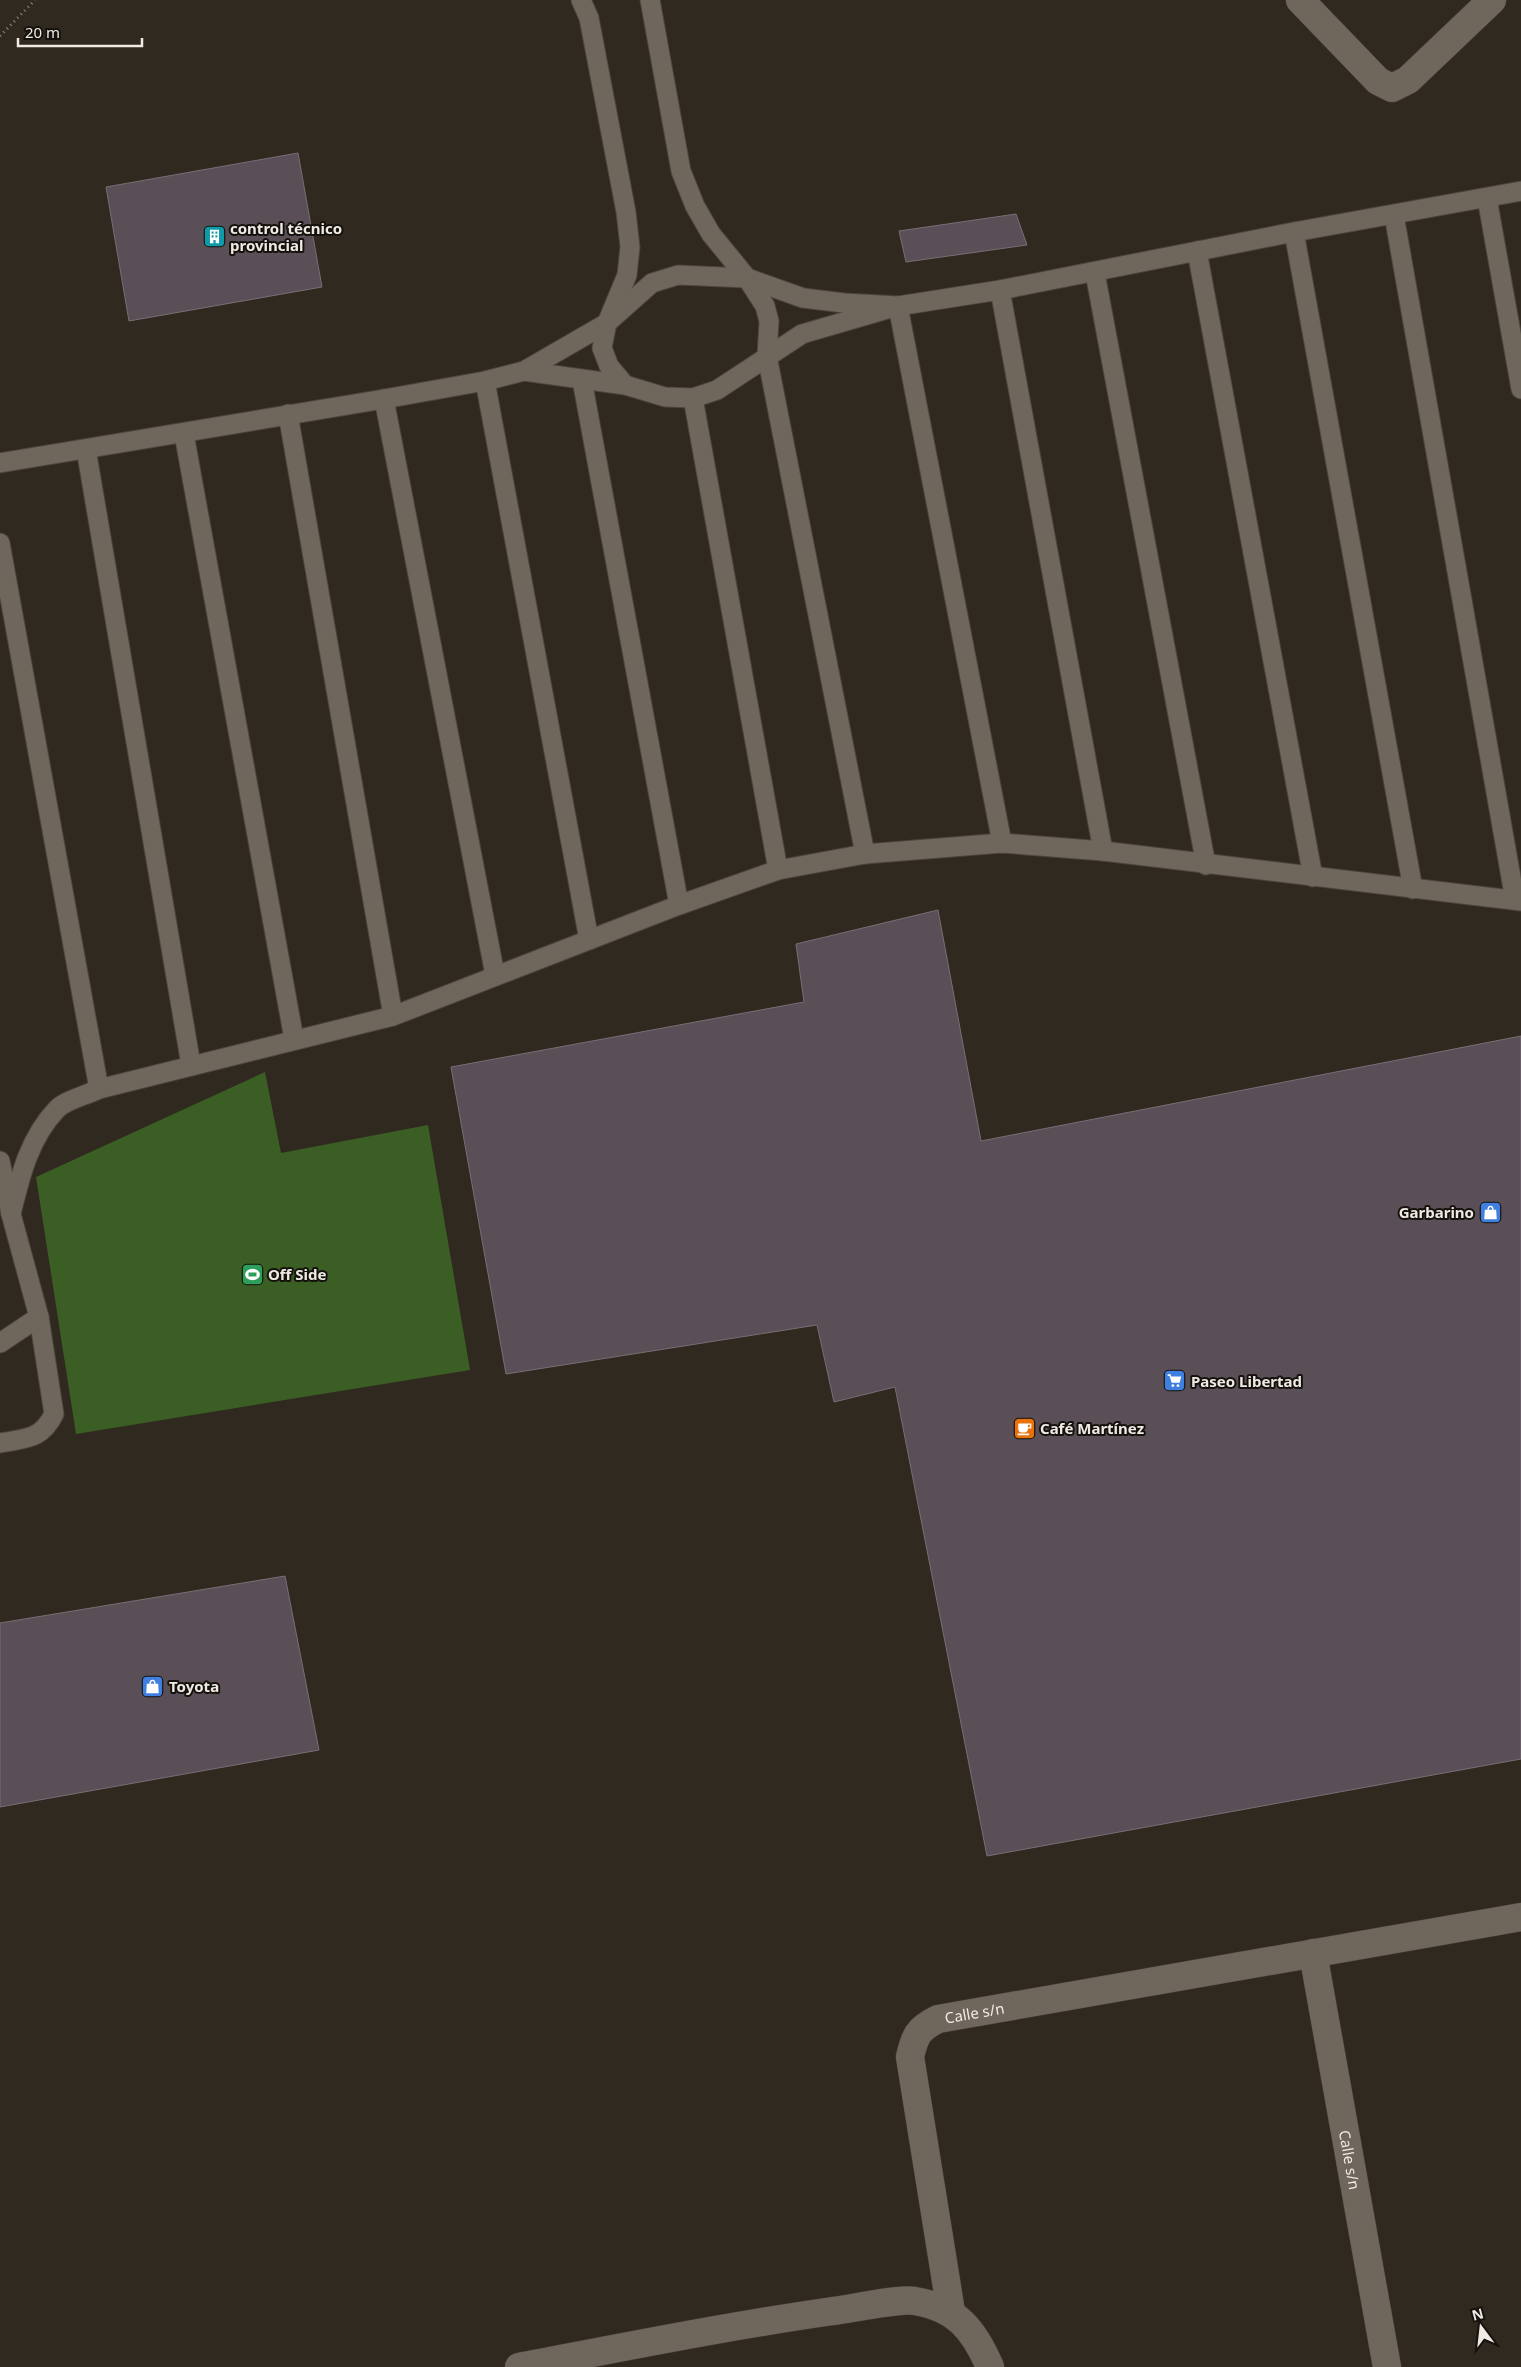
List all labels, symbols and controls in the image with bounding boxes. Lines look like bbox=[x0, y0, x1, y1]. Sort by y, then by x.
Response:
scale bar bbox=[18, 15, 141, 47]
text: 20 m bbox=[25, 22, 60, 42]
place label: control técnico provincial bbox=[230, 218, 342, 255]
building icon: control técnico provincial bbox=[202, 225, 226, 249]
shop icon: Garbarino bbox=[1478, 1200, 1502, 1224]
place label: Garbarino bbox=[1399, 1202, 1474, 1222]
sports icon: Off Side bbox=[240, 1262, 264, 1286]
place label: Off Side bbox=[268, 1264, 327, 1284]
supermarket icon: Paseo Libertad bbox=[1163, 1369, 1187, 1393]
place label: Paseo Libertad bbox=[1191, 1371, 1302, 1391]
cafe icon: Café Martínez bbox=[1012, 1416, 1036, 1440]
place label: Café Martínez bbox=[1040, 1418, 1144, 1438]
shop icon: Toyota bbox=[141, 1674, 165, 1698]
place label: Toyota bbox=[169, 1676, 219, 1696]
street label: Calle s/n bbox=[943, 1998, 1006, 2028]
street label: Calle s/n bbox=[1335, 2128, 1365, 2191]
north arrow bbox=[1456, 2302, 1506, 2352]
text: N bbox=[1470, 2303, 1485, 2325]

